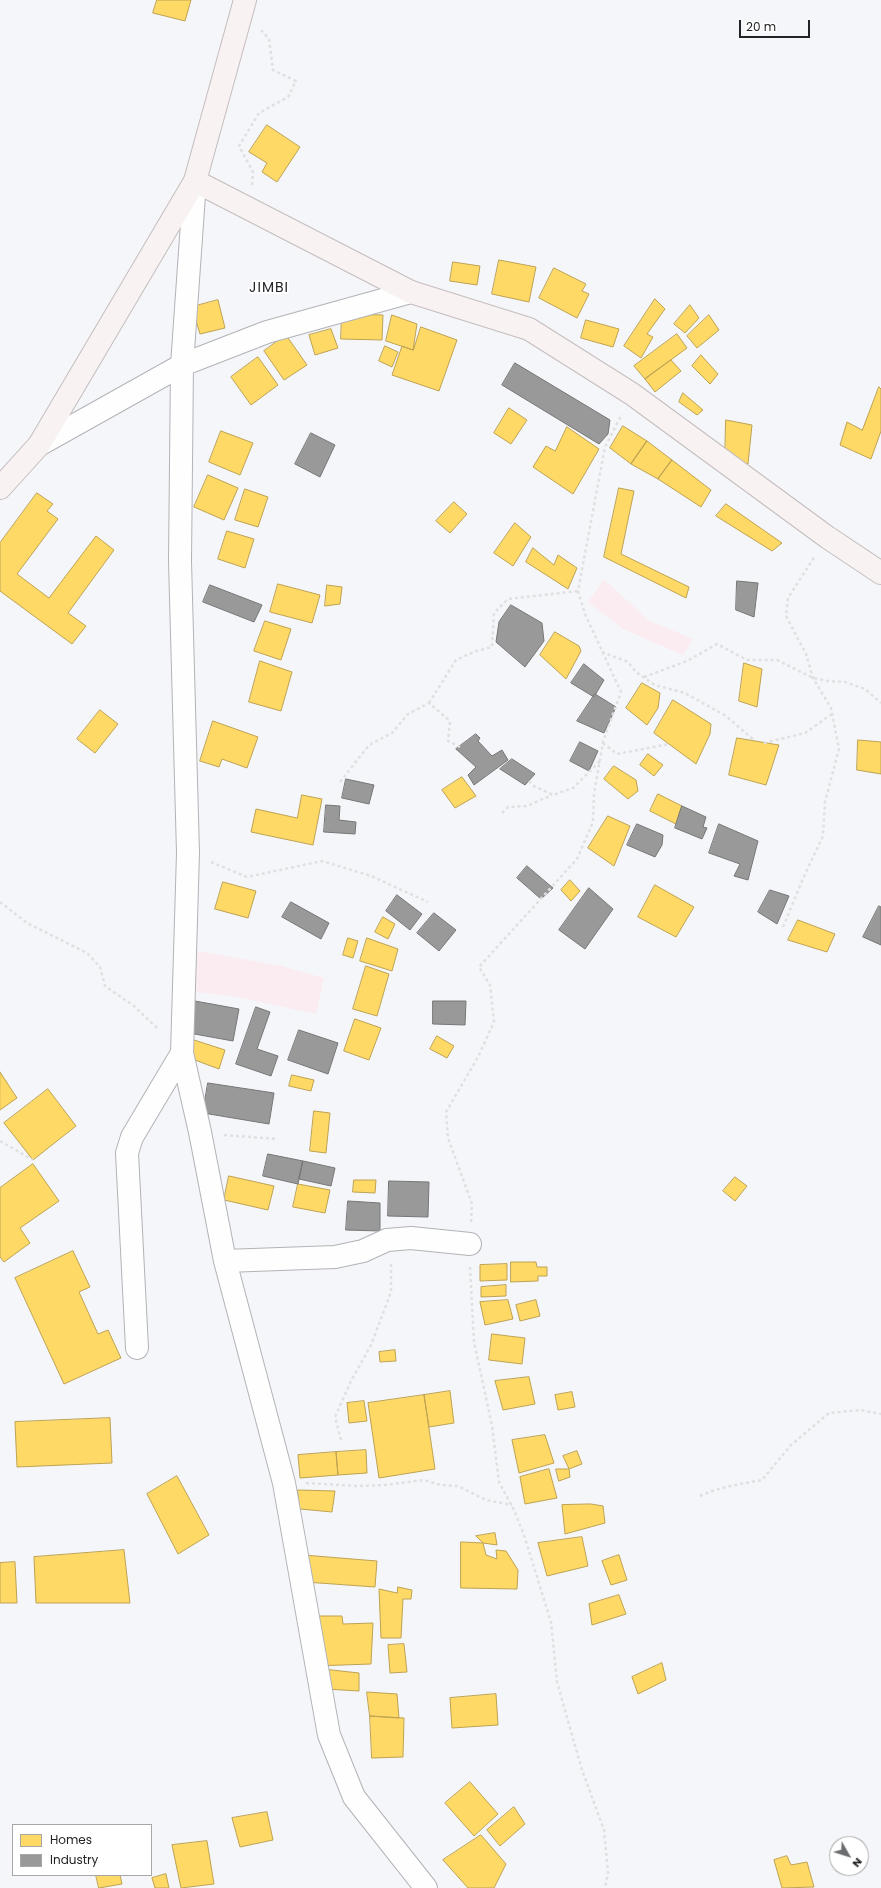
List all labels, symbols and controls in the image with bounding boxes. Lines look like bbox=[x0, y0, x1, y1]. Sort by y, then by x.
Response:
scale bar bbox=[741, 12, 812, 38]
text: 20 m bbox=[746, 18, 776, 35]
district label: JIMBI bbox=[249, 280, 289, 296]
legend bbox=[12, 1824, 152, 1876]
text: Homes bbox=[50, 1831, 92, 1848]
north arrow bbox=[829, 1836, 869, 1876]
text: Industry bbox=[50, 1851, 98, 1868]
text: N bbox=[849, 1855, 866, 1871]

